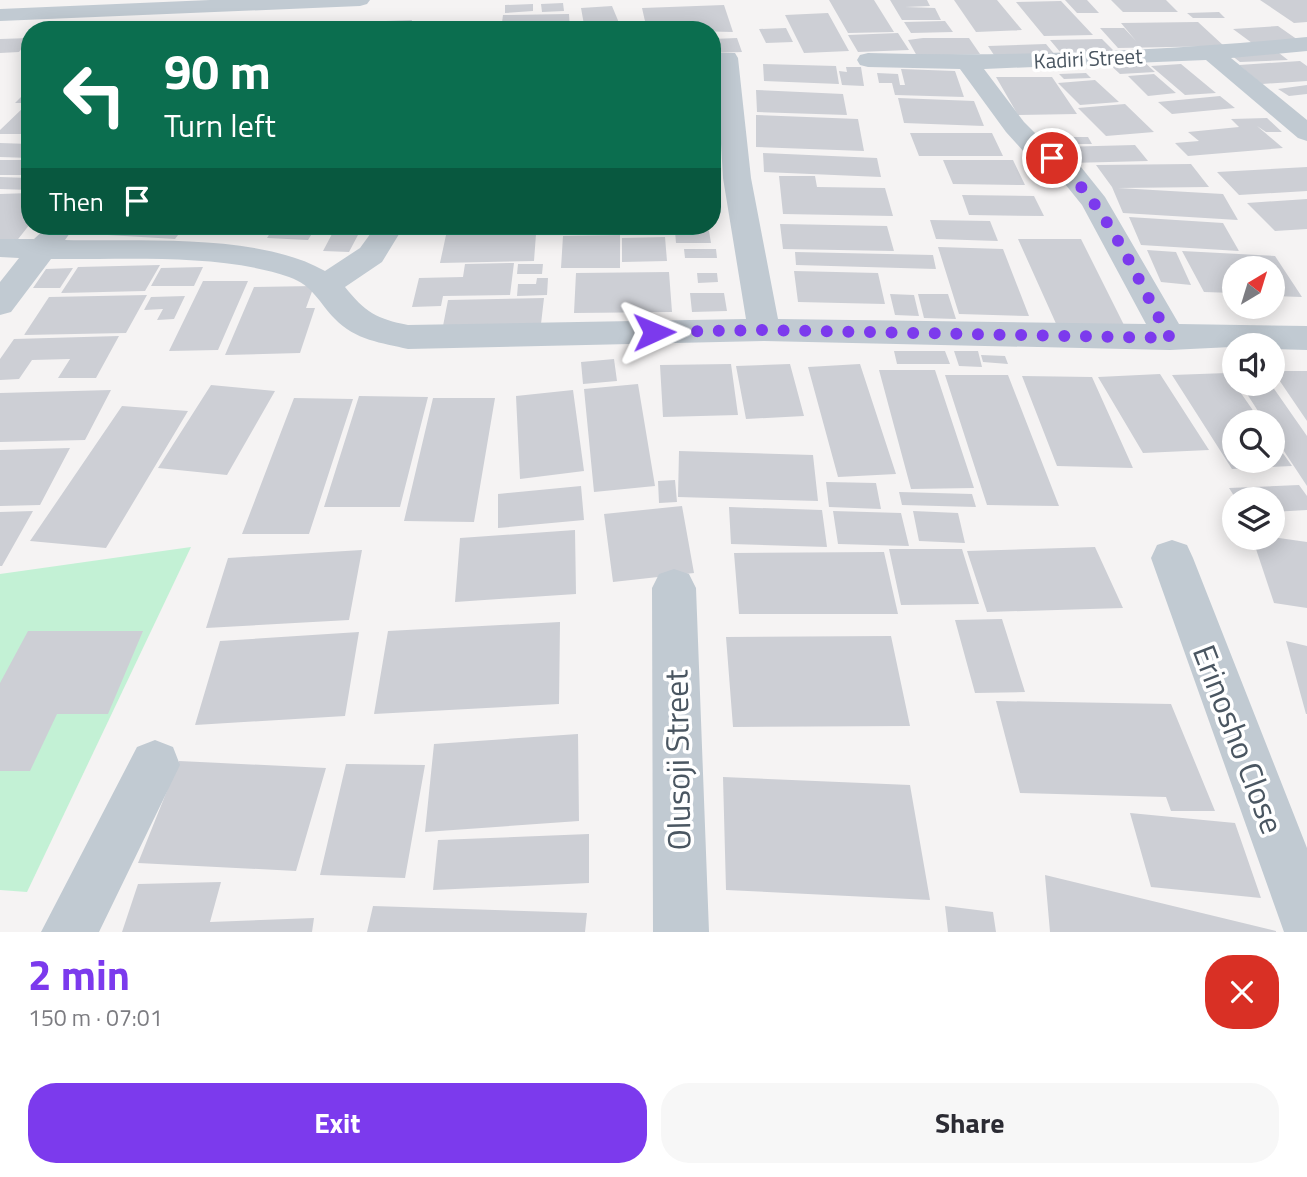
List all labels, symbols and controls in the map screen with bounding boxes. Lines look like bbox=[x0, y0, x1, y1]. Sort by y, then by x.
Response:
text: 90 m bbox=[164, 33, 271, 108]
street label: Kadiri Street bbox=[1033, 39, 1144, 77]
icon: left bbox=[49, 49, 140, 140]
text: Turn left bbox=[164, 101, 276, 149]
pin bbox=[1022, 128, 1082, 188]
icon: arrive bbox=[1033, 139, 1071, 177]
text: Then bbox=[49, 182, 104, 221]
icon: arrive bbox=[118, 182, 156, 220]
north arrow bbox=[1222, 256, 1284, 318]
map controls bbox=[1222, 256, 1285, 550]
position arrow bbox=[617, 295, 691, 369]
button: sound bbox=[1222, 333, 1285, 396]
button: search bbox=[1222, 410, 1285, 473]
button: layers bbox=[1222, 487, 1285, 550]
street label: Erinosho Close bbox=[1181, 638, 1297, 840]
street label: Olusoji Street bbox=[651, 669, 703, 851]
text: 2 min bbox=[28, 942, 130, 1006]
button: close bbox=[1205, 955, 1279, 1029]
text: 150 m · 07:01 bbox=[28, 1000, 163, 1035]
button: Exit bbox=[28, 1083, 647, 1163]
button: Share bbox=[661, 1083, 1279, 1163]

